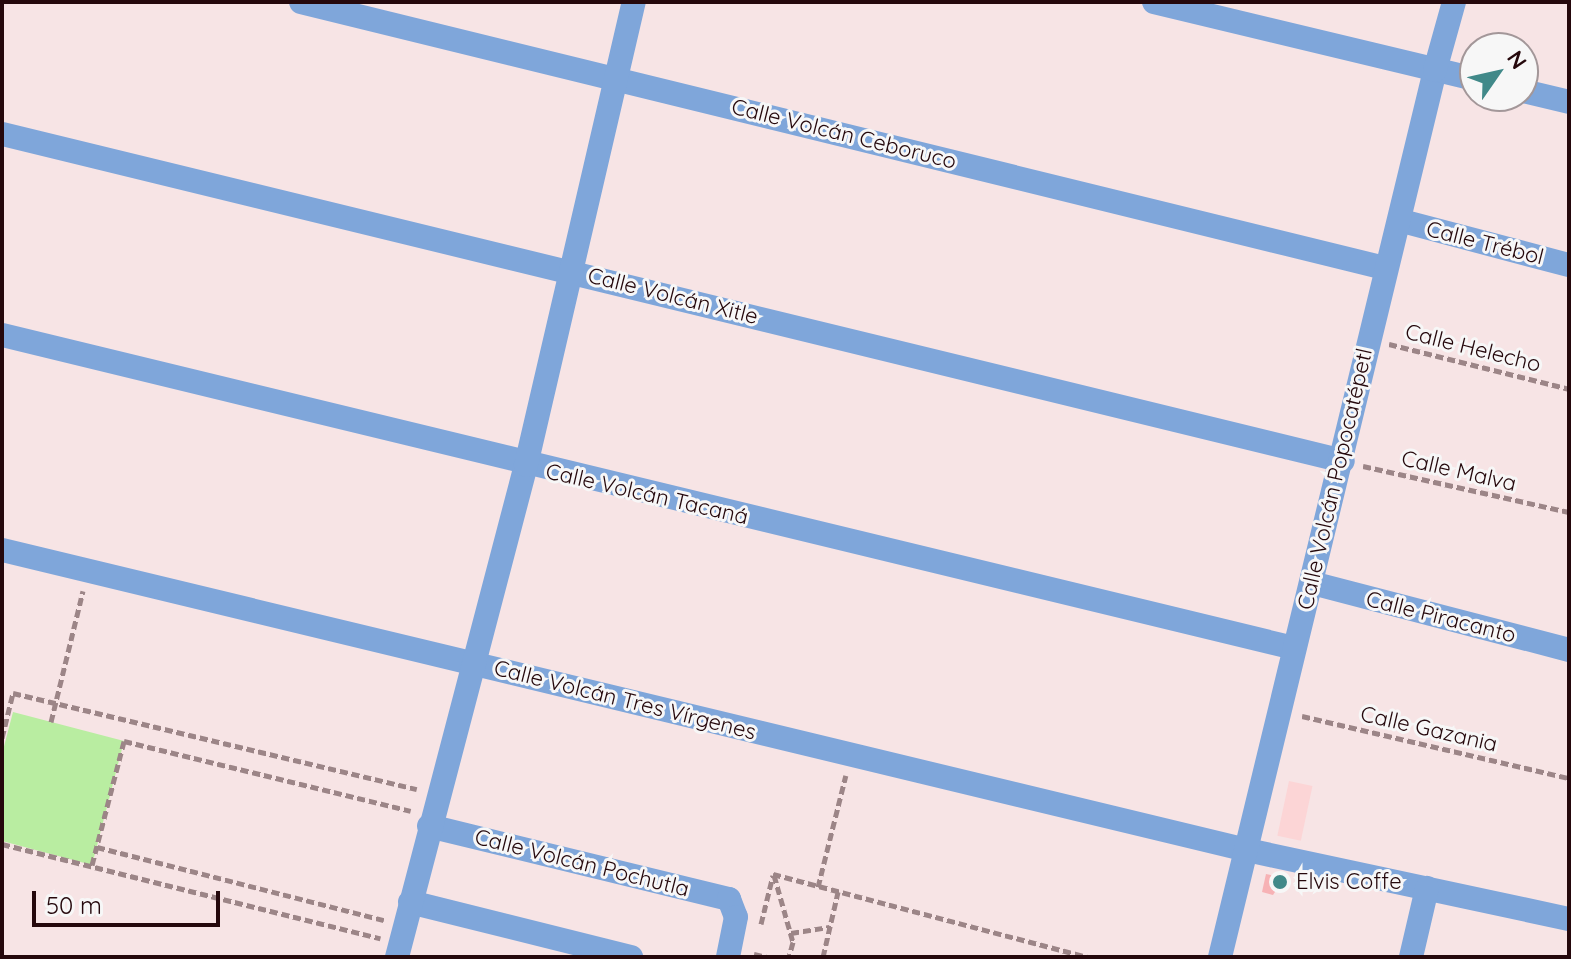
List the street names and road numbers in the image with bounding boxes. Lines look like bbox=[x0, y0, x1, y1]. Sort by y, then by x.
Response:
street label: Calle Volcán Ceboruco bbox=[729, 93, 959, 175]
street label: Calle Trébol bbox=[1424, 216, 1546, 270]
street label: Calle Volcán Xitle bbox=[585, 262, 761, 330]
street label: Calle Helecho bbox=[1402, 318, 1544, 378]
street label: Calle Volcán Popocatépetl bbox=[1292, 346, 1378, 612]
street label: Calle Malva bbox=[1399, 445, 1519, 497]
street label: Calle Volcán Tacaná bbox=[543, 458, 751, 530]
street label: Calle Piracanto bbox=[1363, 586, 1519, 648]
street label: Calle Volcán Tres Vírgenes bbox=[491, 655, 759, 745]
street label: Calle Gazania bbox=[1358, 700, 1500, 758]
street label: Calle Volcán Pochutla bbox=[472, 824, 692, 902]

